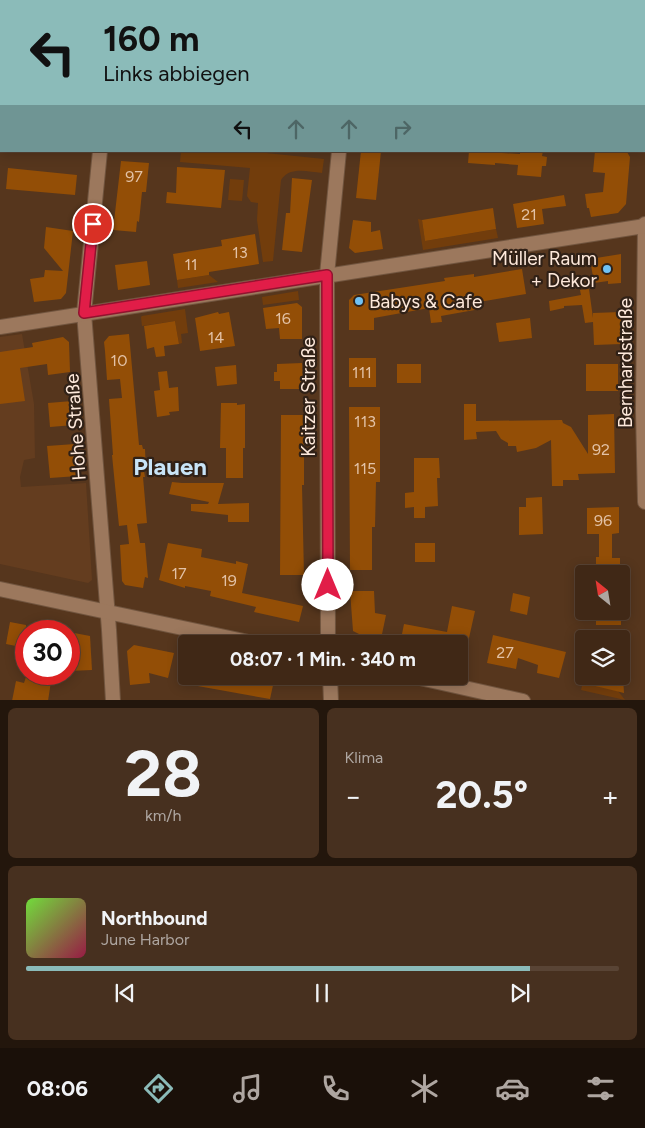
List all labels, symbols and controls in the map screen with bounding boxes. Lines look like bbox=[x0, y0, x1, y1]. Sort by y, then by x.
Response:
text: 160 m bbox=[103, 18, 200, 60]
icon: left bbox=[20, 20, 85, 85]
text: Links abbiegen bbox=[103, 60, 250, 87]
icon: left bbox=[229, 115, 257, 143]
icon: ahead bbox=[282, 115, 310, 143]
icon: ahead bbox=[335, 115, 363, 143]
icon: right bbox=[388, 115, 416, 143]
house number: 97 bbox=[125, 167, 143, 186]
pin bbox=[72, 203, 114, 245]
house number: 21 bbox=[521, 205, 537, 224]
icon: arrive bbox=[79, 210, 107, 238]
house number: 13 bbox=[232, 243, 248, 262]
place label: Müller Raum + Dekor bbox=[492, 247, 598, 292]
house number: 11 bbox=[184, 255, 198, 274]
marker: Müller Raum + Dekor bbox=[601, 263, 613, 275]
place label: Babys & Cafe bbox=[369, 290, 482, 313]
marker: Babys & Cafe bbox=[353, 295, 365, 307]
street label: Bernhardstraße bbox=[614, 298, 637, 428]
house number: 16 bbox=[275, 309, 291, 328]
house number: 14 bbox=[208, 328, 224, 347]
street label: Kaitzer Straße bbox=[297, 337, 320, 457]
house number: 10 bbox=[111, 351, 127, 370]
house number: 111 bbox=[352, 363, 372, 382]
street label: Hohe Straße bbox=[60, 373, 91, 481]
house number: 113 bbox=[354, 412, 376, 431]
house number: 92 bbox=[592, 440, 610, 459]
district label: Plauen bbox=[133, 452, 207, 481]
house number: 115 bbox=[354, 459, 376, 478]
house number: 96 bbox=[594, 511, 612, 530]
position arrow bbox=[301, 558, 353, 610]
house number: 17 bbox=[171, 564, 187, 583]
north arrow bbox=[575, 565, 630, 620]
map controls bbox=[575, 565, 630, 685]
house number: 19 bbox=[221, 571, 237, 590]
speed limit sign: 30 bbox=[15, 620, 80, 685]
button: layers bbox=[575, 630, 630, 685]
house number: 27 bbox=[496, 643, 514, 662]
text: 08:07 · 1 Min. · 340 m bbox=[230, 648, 416, 671]
text: 28 bbox=[125, 734, 202, 812]
text: Klima bbox=[345, 748, 383, 767]
text: 20.5° bbox=[436, 772, 528, 818]
text: − bbox=[345, 779, 362, 813]
text: + bbox=[602, 779, 619, 813]
text: km/h bbox=[145, 806, 182, 825]
text: Northbound bbox=[101, 907, 208, 930]
text: June Harbor bbox=[101, 930, 189, 949]
icon: previous bbox=[111, 979, 139, 1007]
icon: pause bbox=[308, 979, 336, 1007]
icon: next bbox=[506, 979, 534, 1007]
icon: directions bbox=[141, 1071, 176, 1106]
icon: music bbox=[230, 1071, 265, 1106]
icon: phone bbox=[318, 1071, 353, 1106]
icon: climate bbox=[407, 1071, 442, 1106]
icon: car bbox=[495, 1071, 530, 1106]
icon: filters bbox=[583, 1071, 618, 1106]
text: 08:06 bbox=[27, 1075, 88, 1102]

